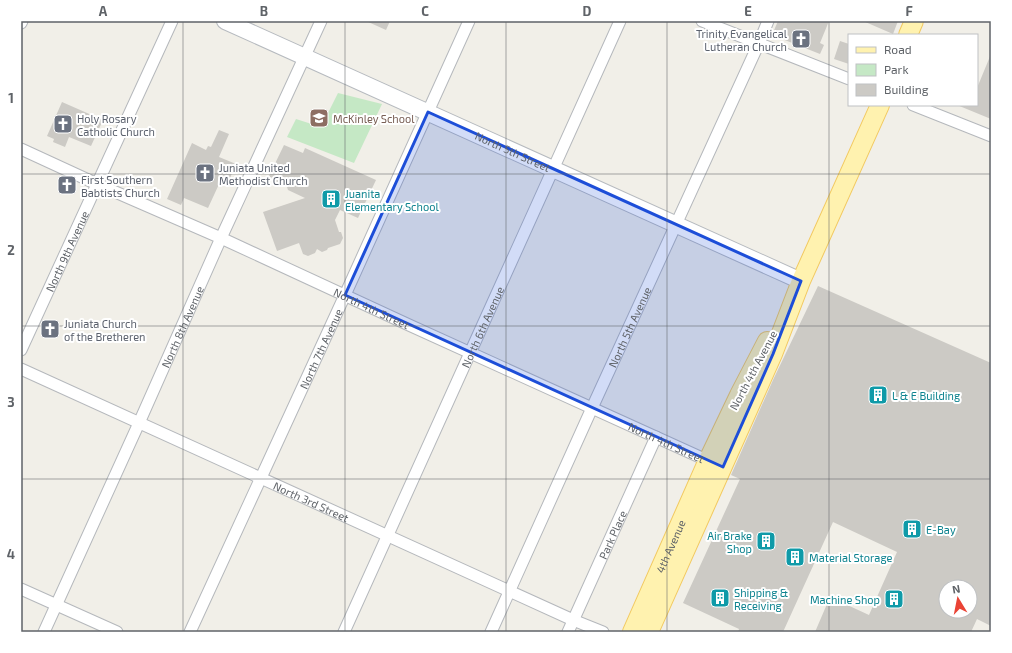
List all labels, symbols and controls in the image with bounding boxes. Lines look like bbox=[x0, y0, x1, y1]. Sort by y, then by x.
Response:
text: A bbox=[99, 3, 108, 19]
text: B bbox=[260, 3, 268, 19]
text: C bbox=[421, 3, 429, 19]
text: D bbox=[583, 3, 592, 19]
text: E bbox=[744, 3, 752, 19]
text: F bbox=[905, 3, 913, 19]
place label: Trinity Evangelical Lutheran Church bbox=[696, 27, 788, 53]
church icon: Trinity Evangelical Lutheran Church bbox=[790, 28, 812, 50]
legend bbox=[848, 34, 978, 106]
text: Road bbox=[884, 42, 912, 56]
text: Park bbox=[884, 62, 909, 76]
text: Building bbox=[884, 82, 929, 96]
text: 1 bbox=[8, 90, 14, 106]
school or university icon: McKinley School bbox=[308, 107, 330, 129]
place label: Holy Rosary Catholic Church bbox=[77, 112, 155, 138]
place label: McKinley School bbox=[333, 112, 415, 125]
church icon: Holy Rosary Catholic Church bbox=[52, 113, 74, 135]
street label: North 5th Street bbox=[473, 128, 553, 174]
place label: Juniata United Methodist Church bbox=[219, 161, 308, 187]
church icon: Juniata United Methodist Church bbox=[194, 162, 216, 184]
place label: First Southern Babtists Church bbox=[81, 173, 160, 199]
church icon: First Southern Babtists Church bbox=[56, 174, 78, 196]
place label: Juanita Elementary School bbox=[345, 187, 439, 213]
building icon: Juanita Elementary School bbox=[320, 188, 342, 210]
street label: North 9th Avenue bbox=[42, 208, 91, 293]
text: 2 bbox=[7, 242, 15, 258]
street label: North 8th Avenue bbox=[158, 284, 206, 369]
street label: North 6th Avenue bbox=[458, 284, 506, 369]
street label: North 5th Avenue bbox=[605, 284, 653, 369]
street label: North 4th Street bbox=[332, 285, 412, 331]
street label: North 7th Avenue bbox=[296, 306, 344, 391]
place label: Juniata Church of the Bretheren bbox=[64, 317, 145, 343]
church icon: Juniata Church of the Bretheren bbox=[39, 318, 61, 340]
street label: North 4th Avenue bbox=[727, 328, 779, 412]
building icon: L & E Building bbox=[867, 384, 889, 406]
place label: L & E Building bbox=[892, 389, 960, 402]
text: 3 bbox=[7, 394, 15, 410]
street label: North 4th Street bbox=[627, 419, 707, 465]
street label: North 3rd Street bbox=[272, 478, 351, 524]
street label: Park Place bbox=[595, 508, 629, 561]
street label: 4th Avenue bbox=[653, 517, 687, 574]
building icon: E-Bay bbox=[901, 518, 923, 540]
place label: E-Bay bbox=[926, 523, 956, 536]
place label: Air Brake Shop bbox=[707, 529, 752, 555]
building icon: Air Brake Shop bbox=[755, 530, 777, 552]
text: 4 bbox=[7, 546, 15, 562]
building icon: Material Storage bbox=[784, 546, 806, 568]
place label: Material Storage bbox=[809, 551, 892, 564]
north arrow bbox=[938, 579, 978, 619]
text: N bbox=[951, 582, 961, 596]
place label: Shipping & Receiving bbox=[734, 586, 788, 612]
building icon: Shipping & Receiving bbox=[709, 587, 731, 609]
building icon: Machine Shop bbox=[883, 588, 905, 610]
place label: Machine Shop bbox=[810, 593, 880, 606]

